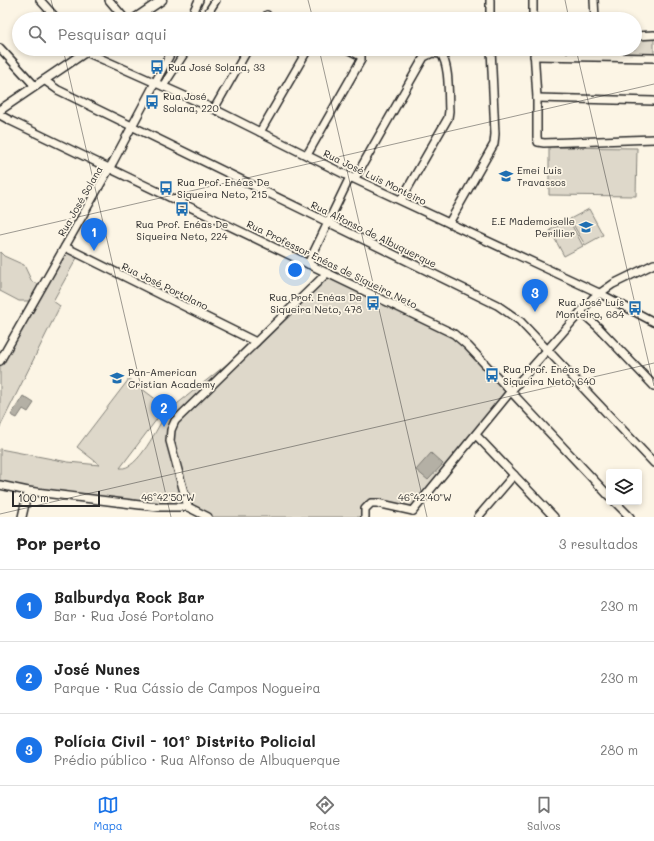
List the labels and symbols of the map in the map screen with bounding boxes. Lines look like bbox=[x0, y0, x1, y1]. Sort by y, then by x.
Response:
bus stop icon: Rua José Solana, 33 bbox=[149, 59, 165, 75]
place label: Rua José Solana, 33 bbox=[168, 60, 265, 74]
place label: Rua José Solana, 220 bbox=[163, 89, 219, 115]
bus stop icon: Rua José Solana, 220 bbox=[144, 94, 160, 110]
street label: Rua José Luis Monteiro bbox=[321, 146, 429, 208]
street label: Rua José Solana bbox=[54, 163, 106, 239]
place label: Emei Luis Travassos bbox=[517, 163, 566, 189]
school or university icon: Emei Luis Travassos bbox=[498, 168, 514, 184]
place label: Rua Prof. Enéas De Siqueira Neto, 215 bbox=[177, 175, 270, 201]
bus stop icon: Rua Prof. Enéas De Siqueira Neto, 215 bbox=[158, 180, 174, 196]
street label: Rua Alfonso de Albuquerque bbox=[309, 197, 439, 271]
bus stop icon: Rua Prof. Enéas De Siqueira Neto, 224 bbox=[174, 201, 190, 217]
place label: E.E Mademoiselle Perillier bbox=[491, 214, 575, 240]
place label: Rua Prof. Enéas De Siqueira Neto, 224 bbox=[136, 217, 228, 243]
street label: Rua Professor Enéas de Siqueira Neto bbox=[244, 217, 420, 312]
pin: 1 bbox=[81, 218, 107, 251]
school or university icon: E.E Mademoiselle Perillier bbox=[578, 219, 594, 235]
street label: Rua José Portolano bbox=[119, 259, 211, 313]
your location bbox=[285, 260, 305, 280]
pin: 3 bbox=[522, 279, 548, 312]
place label: Rua Prof. Enéas De Siqueira Neto, 478 bbox=[269, 290, 362, 316]
bus stop icon: Rua Prof. Enéas De Siqueira Neto, 478 bbox=[365, 295, 381, 311]
place label: Rua José Luís Monteiro, 684 bbox=[556, 295, 624, 321]
bus stop icon: Rua José Luís Monteiro, 684 bbox=[627, 300, 643, 316]
place label: Rua Prof. Enéas De Siqueira Neto, 640 bbox=[503, 362, 596, 388]
place label: Pan-American Cristian Academy bbox=[128, 365, 215, 391]
bus stop icon: Rua Prof. Enéas De Siqueira Neto, 640 bbox=[484, 367, 500, 383]
school or university icon: Pan-American Cristian Academy bbox=[109, 370, 125, 386]
pin: 2 bbox=[151, 394, 177, 427]
scale bar bbox=[12, 489, 100, 508]
text: 46°42'50"W bbox=[141, 490, 195, 504]
text: 46°42'40"W bbox=[398, 490, 452, 504]

